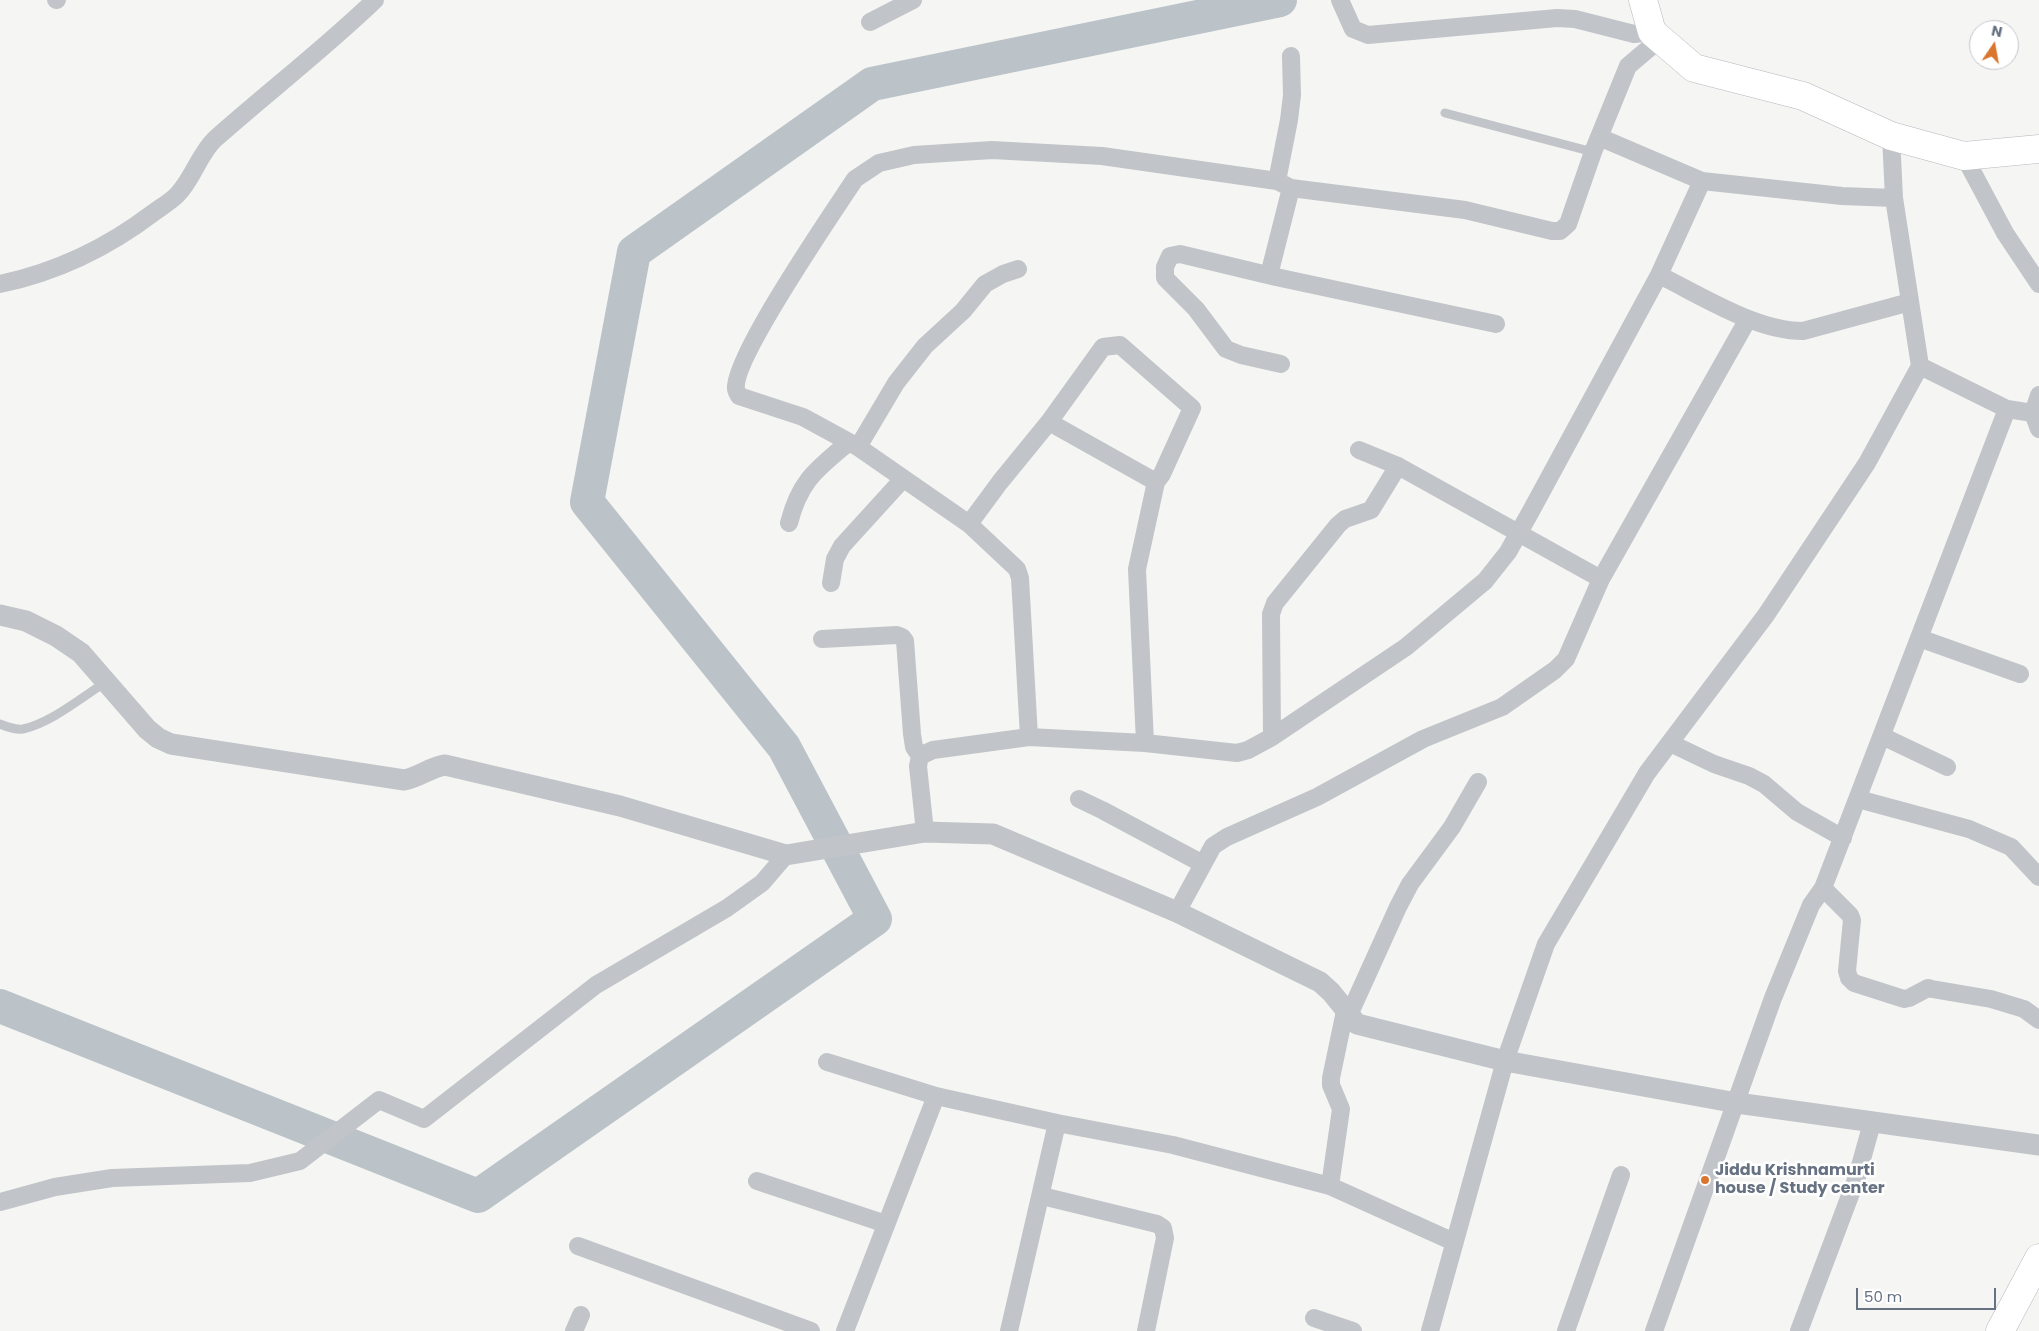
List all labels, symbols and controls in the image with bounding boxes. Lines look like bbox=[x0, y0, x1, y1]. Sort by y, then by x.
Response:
north arrow bbox=[1969, 20, 2019, 70]
text: N bbox=[1990, 20, 2004, 42]
place label: Jiddu Krishnamurti house / Study center bbox=[1715, 1161, 1885, 1199]
marker: Jiddu Krishnamurti house / Study center bbox=[1699, 1174, 1711, 1186]
scale bar bbox=[1859, 1278, 1999, 1310]
text: 50 m bbox=[1864, 1286, 1902, 1307]

